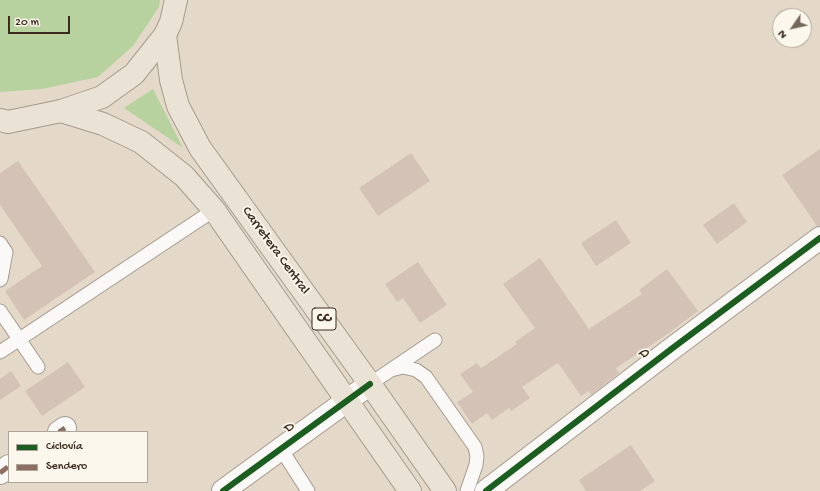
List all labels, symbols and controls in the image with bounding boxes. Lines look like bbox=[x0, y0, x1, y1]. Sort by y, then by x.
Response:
scale bar bbox=[10, 8, 72, 34]
north arrow bbox=[772, 8, 812, 48]
text: 20 m bbox=[15, 16, 39, 30]
text: N bbox=[776, 28, 790, 40]
street label: Carretera Central bbox=[238, 204, 312, 298]
road number: CC bbox=[312, 308, 336, 330]
street label: D bbox=[636, 345, 654, 363]
street label: D bbox=[281, 419, 299, 437]
legend bbox=[8, 431, 148, 483]
text: Ciclovía bbox=[46, 440, 83, 454]
text: Sendero bbox=[46, 460, 87, 474]

